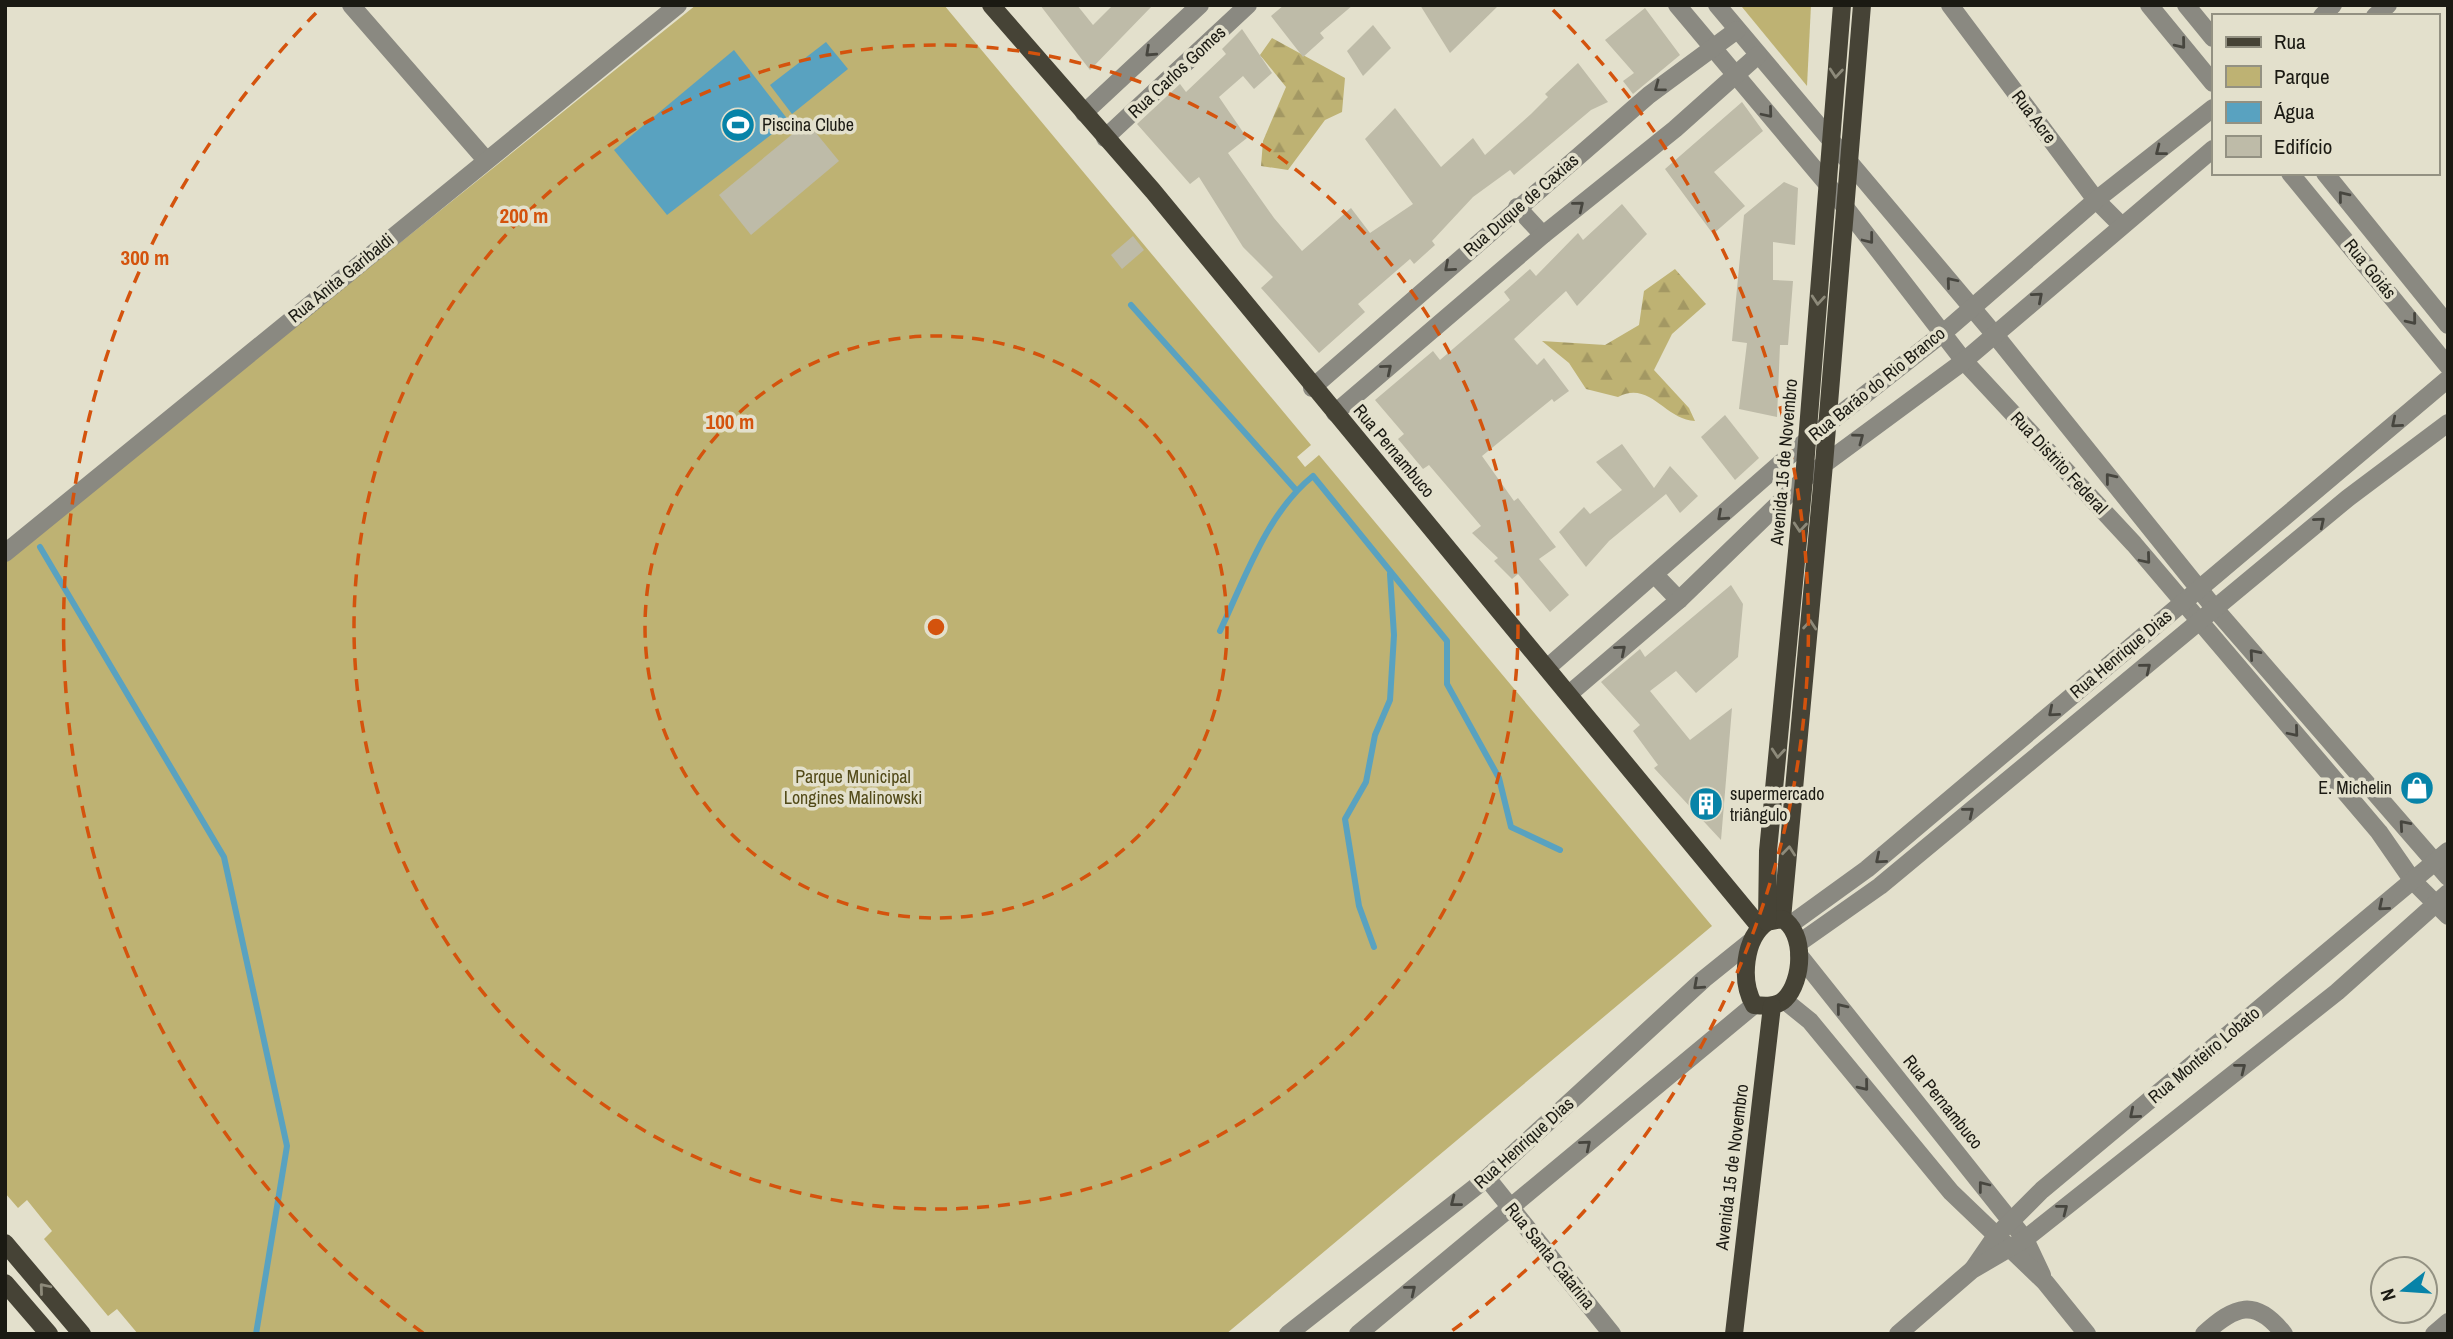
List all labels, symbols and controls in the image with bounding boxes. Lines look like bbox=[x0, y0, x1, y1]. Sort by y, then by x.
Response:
legend bbox=[2212, 14, 2439, 175]
street label: Rua Carlos Gomes bbox=[1122, 20, 1231, 124]
text: Rua bbox=[2274, 27, 2306, 56]
one-way arrow bbox=[2173, 37, 2186, 49]
one-way arrow bbox=[1145, 43, 1158, 56]
text: Parque bbox=[2274, 62, 2330, 91]
one-way arrow bbox=[1829, 68, 1844, 79]
one-way arrow bbox=[1654, 79, 1667, 92]
street label: Rua Acre bbox=[2006, 85, 2063, 148]
text: Água bbox=[2273, 97, 2315, 126]
one-way arrow bbox=[1760, 105, 1772, 118]
sports icon: Piscina Clube bbox=[719, 106, 757, 144]
place label: Piscina Clube bbox=[762, 112, 854, 137]
text: Edifício bbox=[2274, 132, 2332, 161]
one-way arrow bbox=[2155, 142, 2167, 155]
street label: Rua Duque de Caxias bbox=[1458, 148, 1584, 262]
one-way arrow bbox=[2339, 191, 2352, 203]
text: 200 m bbox=[500, 201, 548, 230]
one-way arrow bbox=[1572, 202, 1584, 215]
street label: Rua Anita Garibaldi bbox=[282, 227, 399, 328]
one-way arrow bbox=[1861, 232, 1873, 244]
street label: Rua Goiás bbox=[2338, 233, 2402, 304]
text: 300 m bbox=[121, 243, 169, 272]
one-way arrow bbox=[1444, 259, 1457, 271]
one-way arrow bbox=[1946, 278, 1959, 290]
one-way arrow bbox=[2029, 293, 2042, 305]
one-way arrow bbox=[1811, 295, 1826, 306]
one-way arrow bbox=[2403, 313, 2416, 325]
street label: Rua Barão do Rio Branco bbox=[1803, 321, 1950, 447]
one-way arrow bbox=[1378, 365, 1391, 377]
street label: Avenida 15 de Novembro bbox=[1764, 378, 1803, 547]
street label: Rua Pernambuco bbox=[1348, 399, 1441, 503]
street label: Rua Distrito Federal bbox=[2005, 406, 2114, 520]
text: 100 m bbox=[706, 407, 754, 436]
one-way arrow bbox=[2391, 415, 2404, 427]
one-way arrow bbox=[1851, 434, 1864, 447]
one-way arrow bbox=[2105, 473, 2118, 485]
one-way arrow bbox=[1717, 508, 1730, 520]
one-way arrow bbox=[2311, 518, 2324, 530]
one-way arrow bbox=[1793, 522, 1808, 533]
one-way arrow bbox=[2138, 551, 2150, 564]
street label: Rua Henrique Dias bbox=[2064, 603, 2177, 704]
centre of rings bbox=[924, 615, 948, 639]
one-way arrow bbox=[1802, 619, 1817, 630]
one-way arrow bbox=[1612, 646, 1625, 658]
one-way arrow bbox=[2250, 649, 2262, 662]
one-way arrow bbox=[2138, 664, 2150, 677]
one-way arrow bbox=[2048, 703, 2061, 716]
one-way arrow bbox=[2286, 724, 2298, 737]
one-way arrow bbox=[1771, 748, 1786, 759]
park label: Parque Municipal Longines Malinowski bbox=[784, 764, 922, 810]
shop icon: E. Michelin bbox=[2398, 769, 2436, 807]
place label: E. Michelin bbox=[2318, 775, 2392, 800]
place label: supermercado triângulo bbox=[1730, 781, 1824, 827]
building icon: supermercado triângulo bbox=[1687, 785, 1725, 823]
one-way arrow bbox=[1962, 808, 1974, 821]
one-way arrow bbox=[2400, 820, 2412, 833]
one-way arrow bbox=[1781, 846, 1796, 857]
one-way arrow bbox=[1875, 851, 1888, 863]
one-way arrow bbox=[2379, 897, 2391, 910]
one-way arrow bbox=[1693, 977, 1706, 989]
street label: Rua Monteiro Lobato bbox=[2143, 1000, 2265, 1109]
one-way arrow bbox=[1836, 1003, 1849, 1015]
street label: Rua Pernambuco bbox=[1898, 1049, 1989, 1154]
one-way arrow bbox=[2233, 1064, 2246, 1076]
one-way arrow bbox=[1855, 1078, 1868, 1090]
street label: Avenida 15 de Novembro bbox=[1709, 1082, 1754, 1252]
street label: Rua Henrique Dias bbox=[1468, 1091, 1579, 1194]
one-way arrow bbox=[2129, 1106, 2142, 1118]
one-way arrow bbox=[1577, 1141, 1590, 1153]
one-way arrow bbox=[1978, 1181, 1991, 1193]
one-way arrow bbox=[1450, 1194, 1463, 1207]
street label: Rua Santa Catarina bbox=[1500, 1197, 1601, 1314]
one-way arrow bbox=[2056, 1205, 2068, 1218]
north arrow bbox=[2369, 1255, 2439, 1325]
one-way arrow bbox=[39, 1284, 52, 1296]
one-way arrow bbox=[1403, 1286, 1415, 1299]
text: N bbox=[2374, 1286, 2402, 1304]

